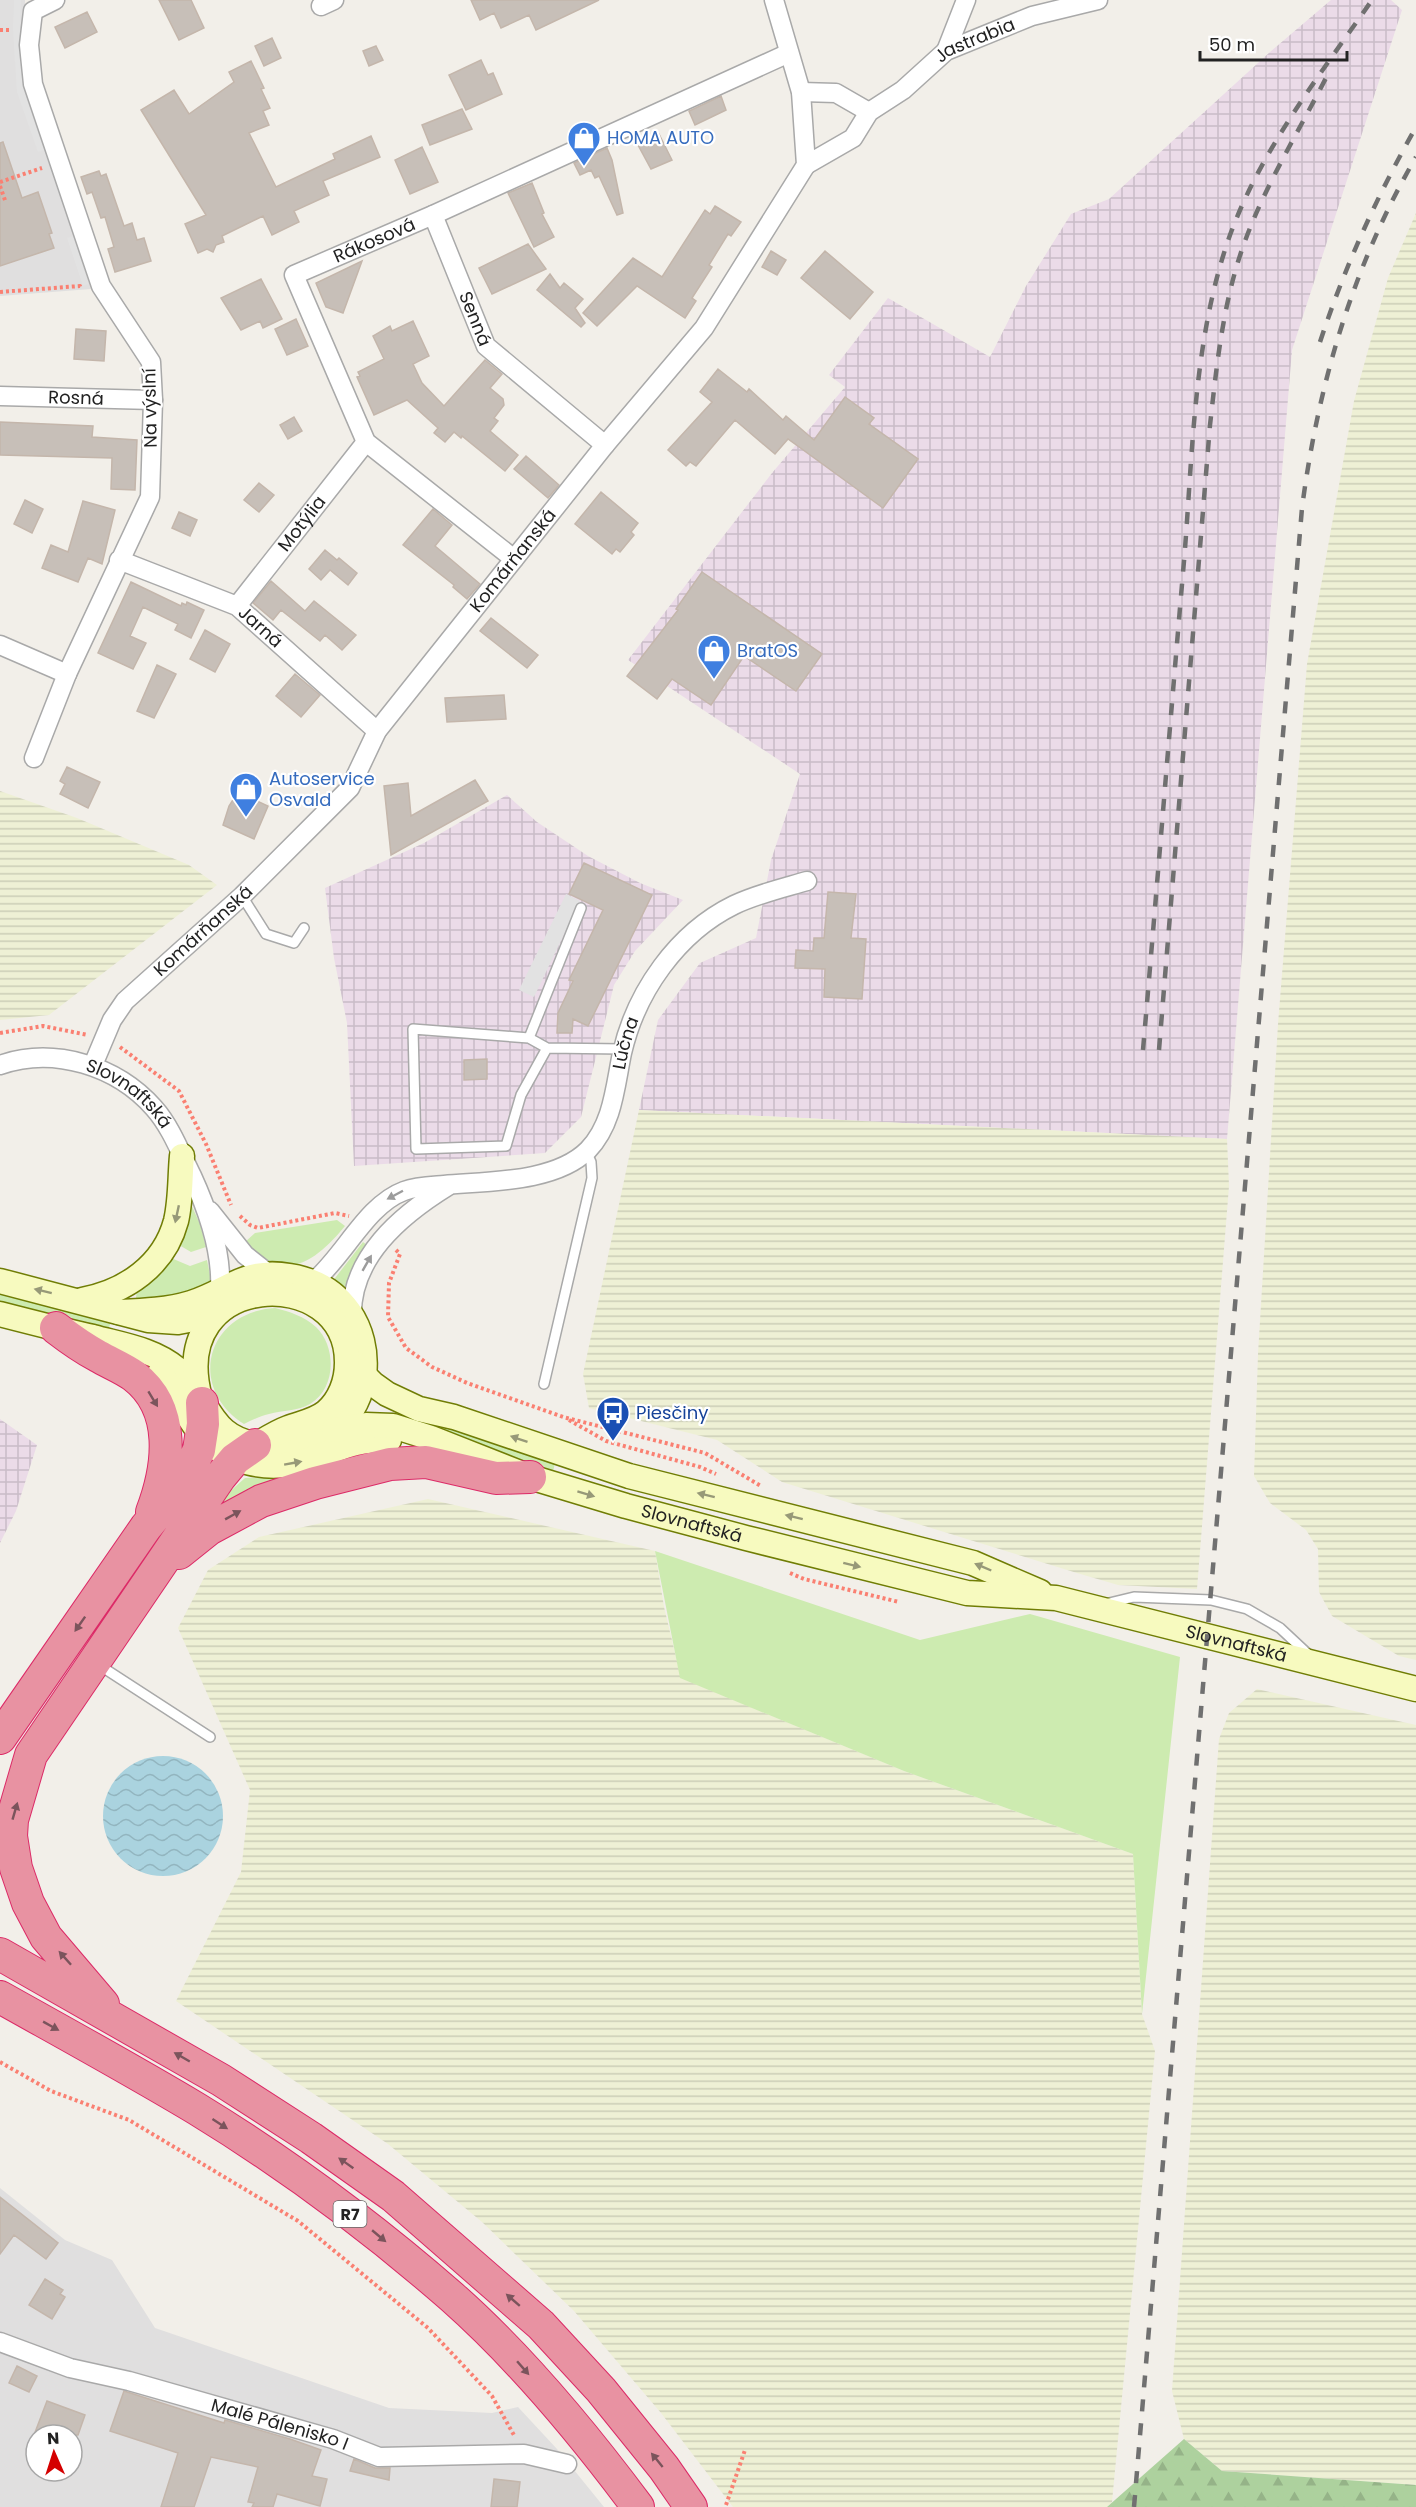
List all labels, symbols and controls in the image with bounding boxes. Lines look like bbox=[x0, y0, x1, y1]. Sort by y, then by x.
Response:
street label: Jastrabia bbox=[928, 11, 1019, 68]
scale bar bbox=[1200, 24, 1347, 62]
text: 50 m bbox=[1209, 32, 1255, 57]
shop icon: HOMA AUTO bbox=[566, 120, 602, 167]
place label: HOMA AUTO bbox=[607, 125, 714, 150]
street label: Rákosová bbox=[329, 211, 419, 269]
street label: Senná bbox=[453, 288, 498, 350]
street label: Na výslní bbox=[136, 368, 163, 448]
street label: Rosná bbox=[48, 384, 104, 411]
street label: Motýlia bbox=[272, 490, 331, 556]
street label: Komárňanská bbox=[464, 503, 562, 617]
street label: Jarná bbox=[233, 600, 288, 653]
shop icon: BratOS bbox=[696, 633, 732, 680]
place label: BratOS bbox=[737, 638, 798, 663]
place label: Autoservice Osvald bbox=[269, 766, 375, 812]
shop icon: Autoservice Osvald bbox=[228, 771, 264, 818]
street label: Komárňanská bbox=[148, 879, 258, 982]
street label: Lúčna bbox=[606, 1013, 645, 1071]
street label: Slovnaftská bbox=[83, 1052, 178, 1133]
one-way arrow bbox=[387, 1190, 404, 1200]
one-way arrow bbox=[172, 1205, 181, 1224]
one-way arrow bbox=[362, 1254, 372, 1271]
one-way arrow bbox=[33, 1286, 52, 1296]
one-way arrow bbox=[147, 1391, 158, 1407]
bus stop icon: Piesčiny bbox=[595, 1395, 631, 1442]
place label: Piesčiny bbox=[636, 1400, 708, 1425]
one-way arrow bbox=[510, 1433, 528, 1443]
one-way arrow bbox=[284, 1458, 303, 1467]
one-way arrow bbox=[697, 1489, 715, 1499]
one-way arrow bbox=[577, 1490, 595, 1499]
street label: Slovnaftská bbox=[639, 1498, 745, 1548]
one-way arrow bbox=[225, 1510, 242, 1520]
one-way arrow bbox=[785, 1512, 803, 1522]
one-way arrow bbox=[843, 1560, 862, 1570]
one-way arrow bbox=[973, 1562, 991, 1572]
one-way arrow bbox=[74, 1615, 86, 1631]
street label: Slovnaftská bbox=[1183, 1618, 1290, 1668]
one-way arrow bbox=[11, 1801, 20, 1819]
one-way arrow bbox=[58, 1950, 71, 1966]
one-way arrow bbox=[43, 2021, 60, 2031]
one-way arrow bbox=[173, 2052, 190, 2062]
one-way arrow bbox=[211, 2118, 227, 2130]
one-way arrow bbox=[338, 2157, 354, 2169]
road number: R7 bbox=[334, 2201, 366, 2227]
one-way arrow bbox=[371, 2230, 387, 2243]
one-way arrow bbox=[505, 2293, 520, 2307]
one-way arrow bbox=[516, 2360, 529, 2376]
street label: Malé Pálenisko I bbox=[208, 2392, 352, 2456]
north arrow bbox=[24, 2423, 84, 2483]
text: N bbox=[47, 2427, 60, 2450]
one-way arrow bbox=[652, 2452, 664, 2467]

